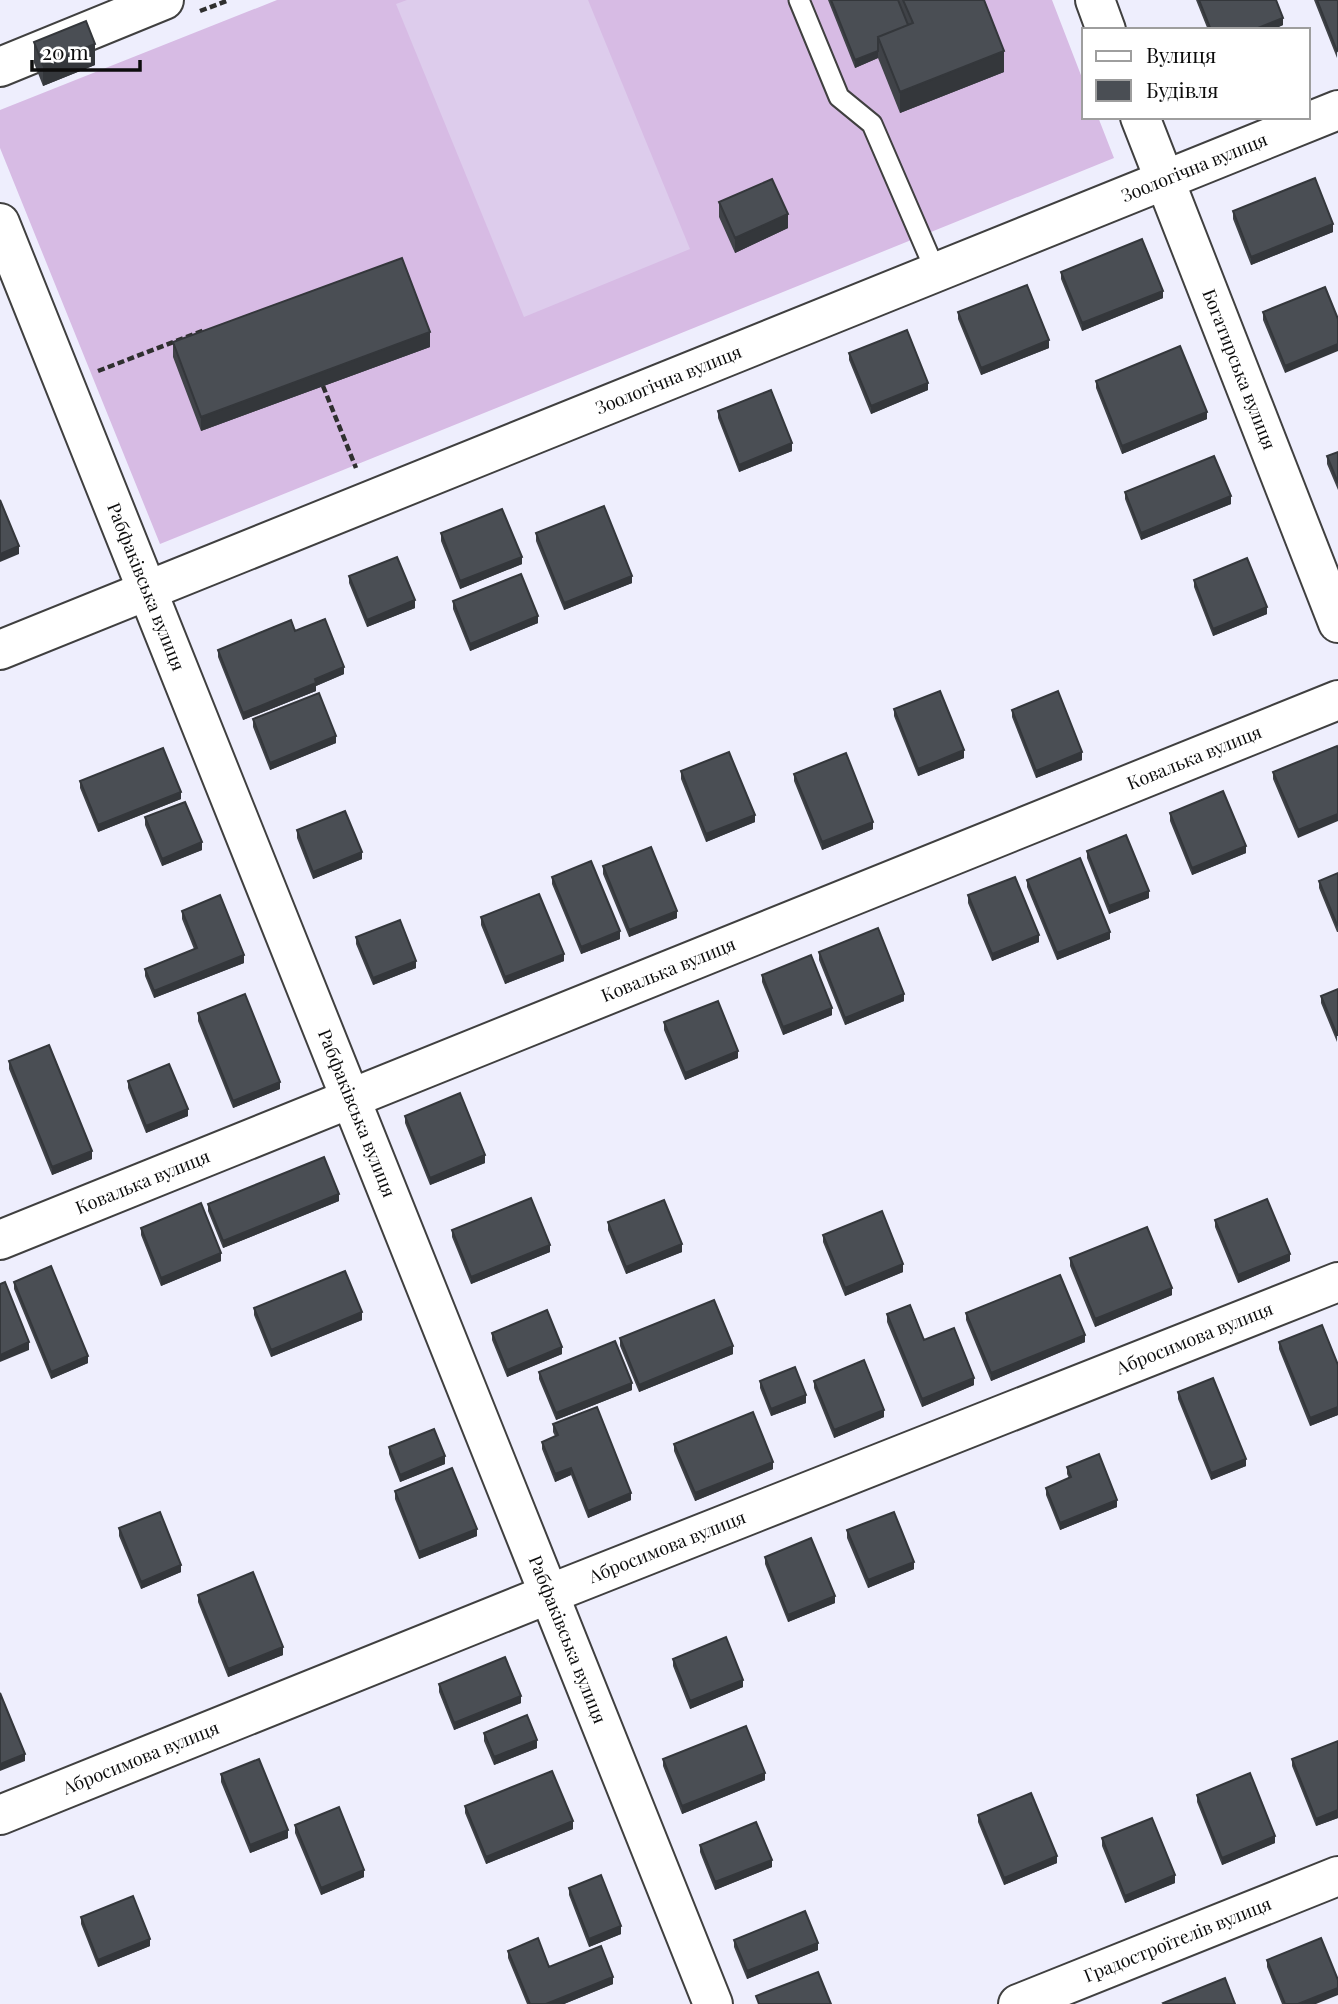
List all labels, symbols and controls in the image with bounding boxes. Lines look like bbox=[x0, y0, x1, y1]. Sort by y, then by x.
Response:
scale bar bbox=[32, 28, 140, 72]
legend bbox=[1082, 28, 1310, 119]
text: 20 m bbox=[42, 37, 89, 65]
text: Вулиця bbox=[1146, 40, 1216, 68]
text: Будівля bbox=[1146, 75, 1219, 103]
street label: Зоологічна вулиця bbox=[1117, 127, 1271, 207]
street label: Богатирська вулиця bbox=[1197, 285, 1282, 453]
street label: Зоологічна вулиця bbox=[592, 339, 745, 419]
street label: Рабфаківська вулиця bbox=[102, 499, 191, 674]
street label: Ковалька вулиця bbox=[1123, 719, 1265, 795]
street label: Ковалька вулиця bbox=[597, 931, 739, 1007]
street label: Рабфаківська вулиця bbox=[313, 1025, 402, 1201]
street label: Ковалька вулиця bbox=[72, 1143, 213, 1219]
street label: Абросимова вулиця bbox=[1111, 1296, 1276, 1380]
street label: Абросимова вулиця bbox=[584, 1504, 749, 1588]
street label: Рабфаківська вулиця bbox=[524, 1552, 613, 1727]
street label: Абросимова вулиця bbox=[58, 1715, 223, 1800]
street label: Градостроїтелiв вулиця bbox=[1080, 1891, 1275, 1987]

